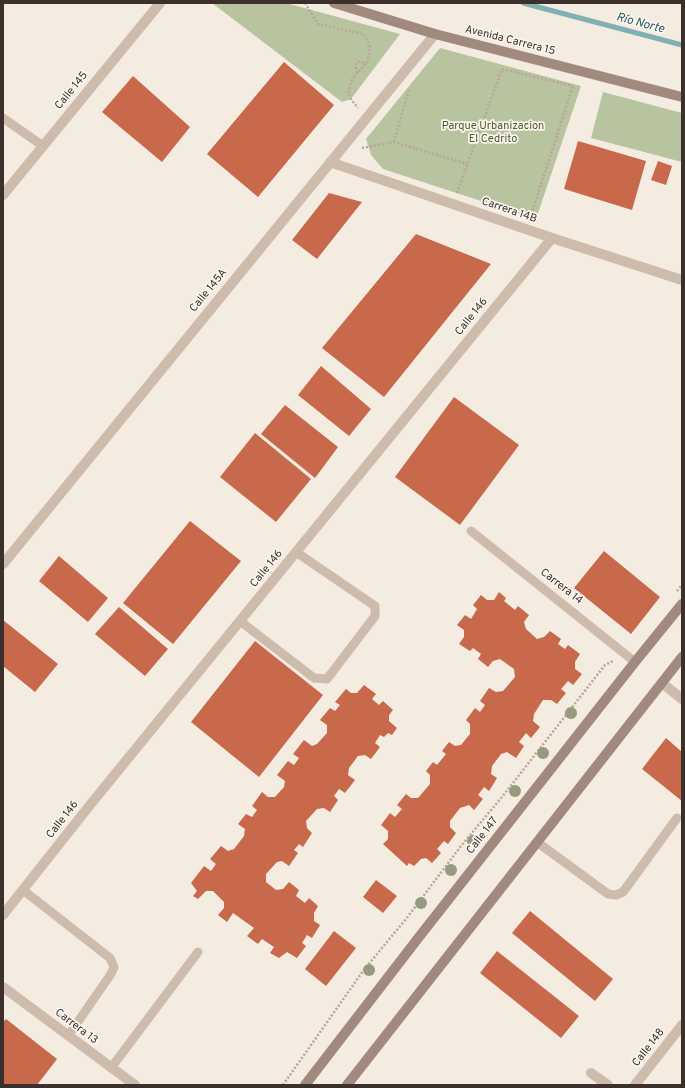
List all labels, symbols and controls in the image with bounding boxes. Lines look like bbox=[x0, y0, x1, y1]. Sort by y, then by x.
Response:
water label: Río Norte bbox=[614, 11, 666, 37]
street label: Avenida Carrera 15 bbox=[463, 23, 557, 59]
street label: Calle 145 bbox=[53, 69, 91, 113]
park label: Parque Urbanizacion El Cedrito bbox=[442, 120, 544, 146]
street label: Carrera 14B bbox=[480, 195, 538, 227]
street label: Calle 145A bbox=[188, 267, 230, 315]
street label: Calle 146 bbox=[453, 296, 491, 338]
street label: Calle 146 bbox=[248, 548, 286, 590]
street label: Carrera 14 bbox=[537, 566, 585, 608]
street label: Calle 146 bbox=[44, 798, 82, 842]
street label: Calle 147 bbox=[464, 815, 502, 857]
street label: Carrera 13 bbox=[52, 1007, 100, 1047]
street label: Calle 148 bbox=[630, 1026, 668, 1070]

